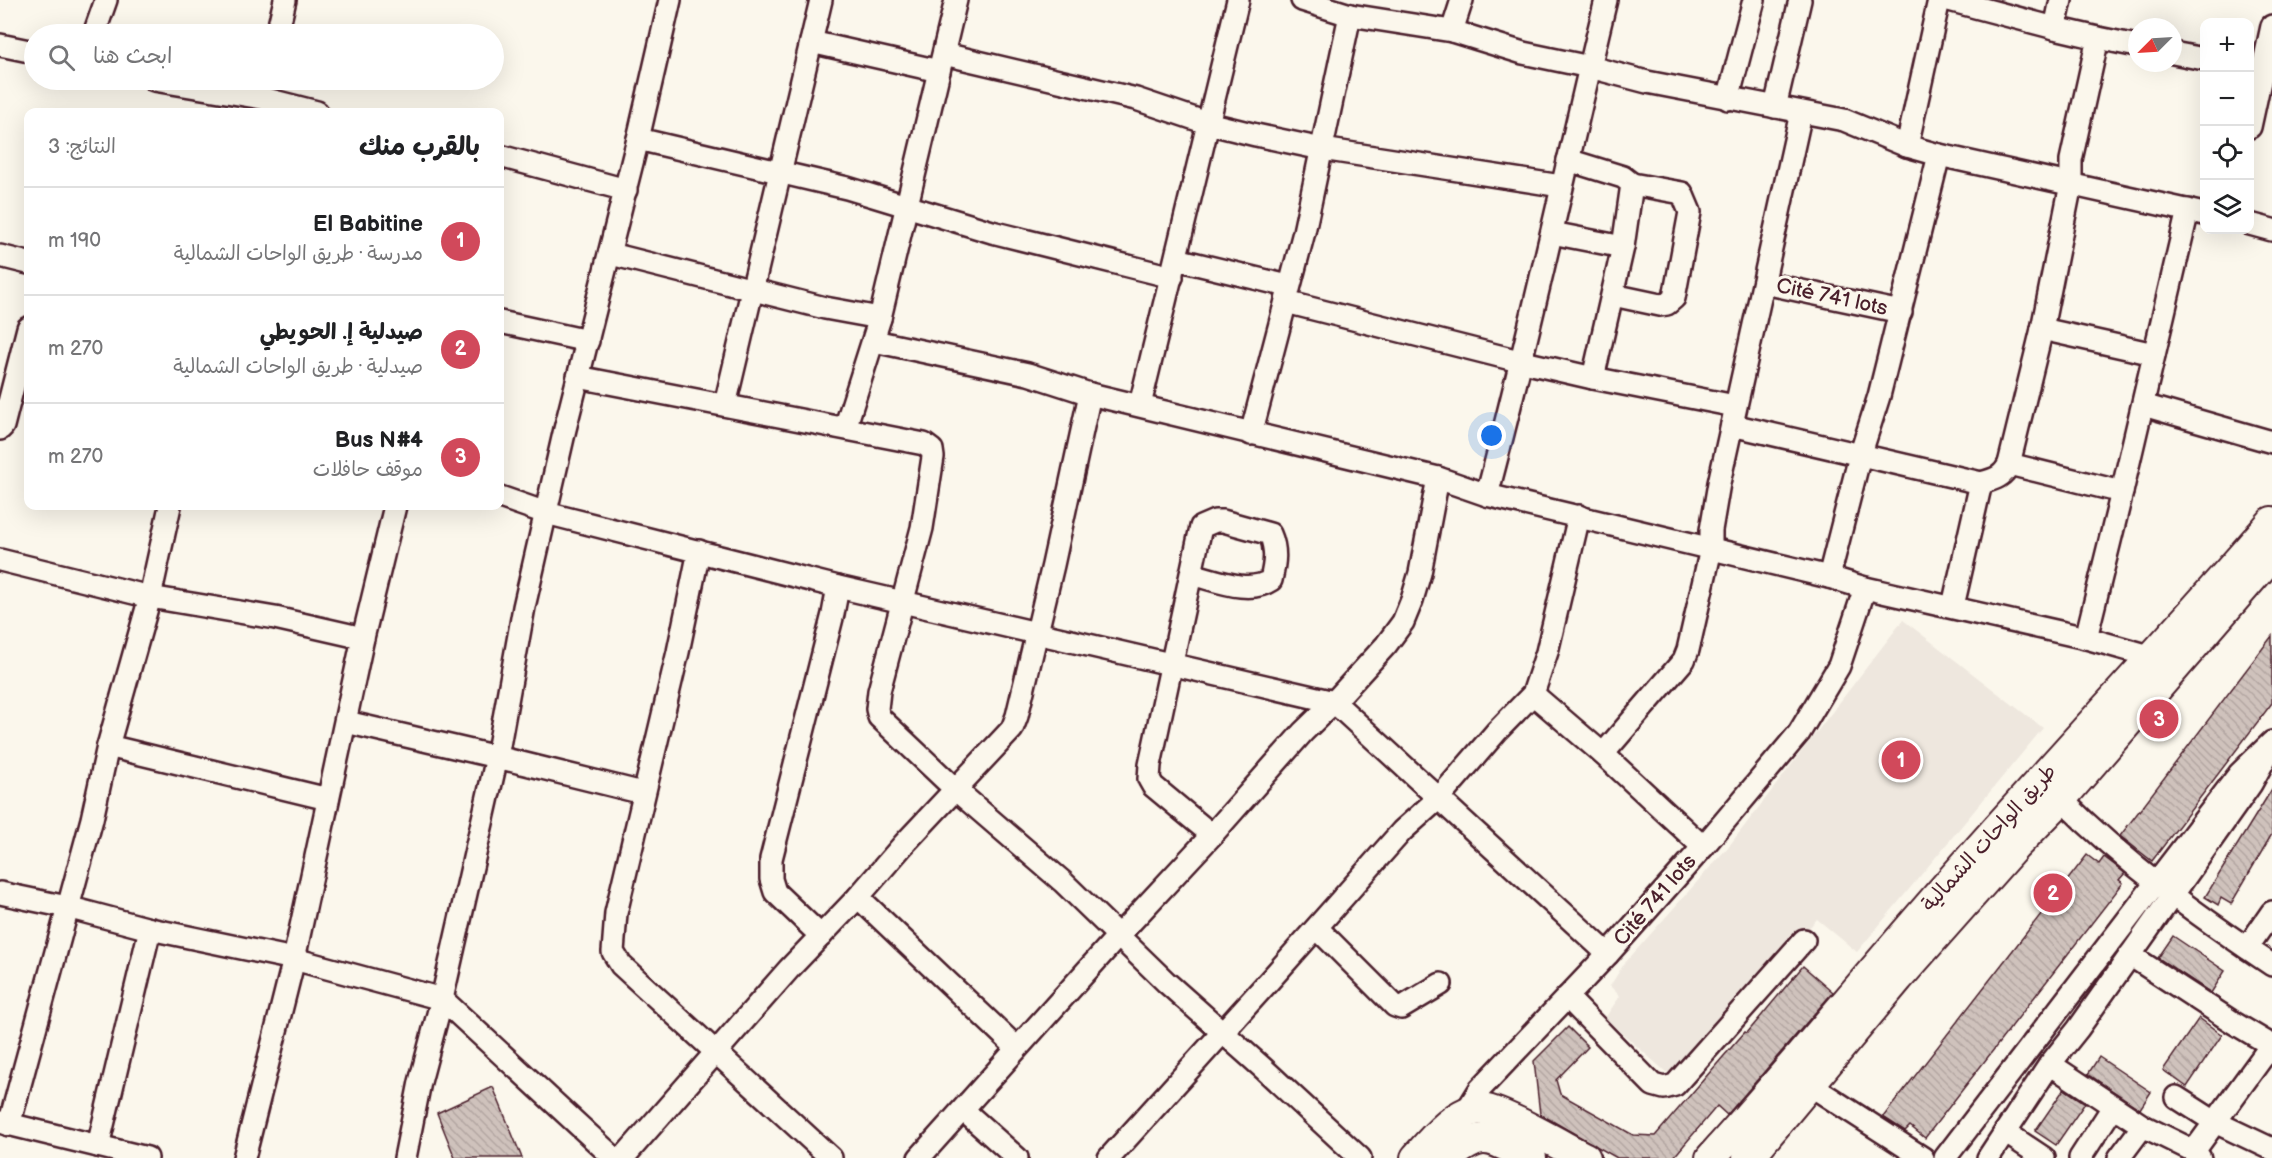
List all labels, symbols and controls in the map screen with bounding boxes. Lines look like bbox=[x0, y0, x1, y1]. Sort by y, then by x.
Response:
north arrow bbox=[2128, 18, 2182, 72]
map controls bbox=[2200, 18, 2254, 234]
button: + bbox=[2200, 18, 2254, 72]
search box bbox=[24, 24, 504, 90]
icon: search bbox=[45, 41, 78, 74]
text: ابحث هنا bbox=[93, 43, 173, 70]
button: − bbox=[2200, 72, 2254, 126]
button: locate bbox=[2200, 126, 2254, 180]
text: بالقرب منك bbox=[359, 132, 480, 163]
text: النتائج: 3 bbox=[48, 135, 116, 159]
button: layers bbox=[2200, 180, 2254, 234]
text: El Babitine bbox=[313, 211, 423, 238]
text: 190 m bbox=[48, 229, 101, 253]
text: 1 bbox=[456, 229, 465, 253]
text: مدرسة · طريق الواحات الشمالية bbox=[174, 242, 423, 266]
street label: Cité 741 lots bbox=[1774, 273, 1890, 321]
text: صيدلية إ. الحويطي bbox=[260, 319, 423, 346]
text: 270 m bbox=[48, 337, 103, 361]
text: 2 bbox=[455, 337, 467, 361]
text: صيدلية · طريق الواحات الشمالية bbox=[173, 355, 423, 379]
your location bbox=[1477, 421, 1506, 450]
text: Bus N#4 bbox=[335, 427, 423, 454]
text: 270 m bbox=[48, 445, 103, 469]
text: 3 bbox=[455, 445, 466, 469]
text: موقف حافلات bbox=[313, 458, 423, 482]
pin: 3 bbox=[2140, 696, 2178, 742]
pin: 1 bbox=[1882, 738, 1920, 783]
street label: طريق الواحات الشمالية bbox=[1916, 759, 2062, 917]
street label: Cité 741 lots bbox=[1608, 849, 1702, 951]
pin: 2 bbox=[2034, 870, 2072, 916]

